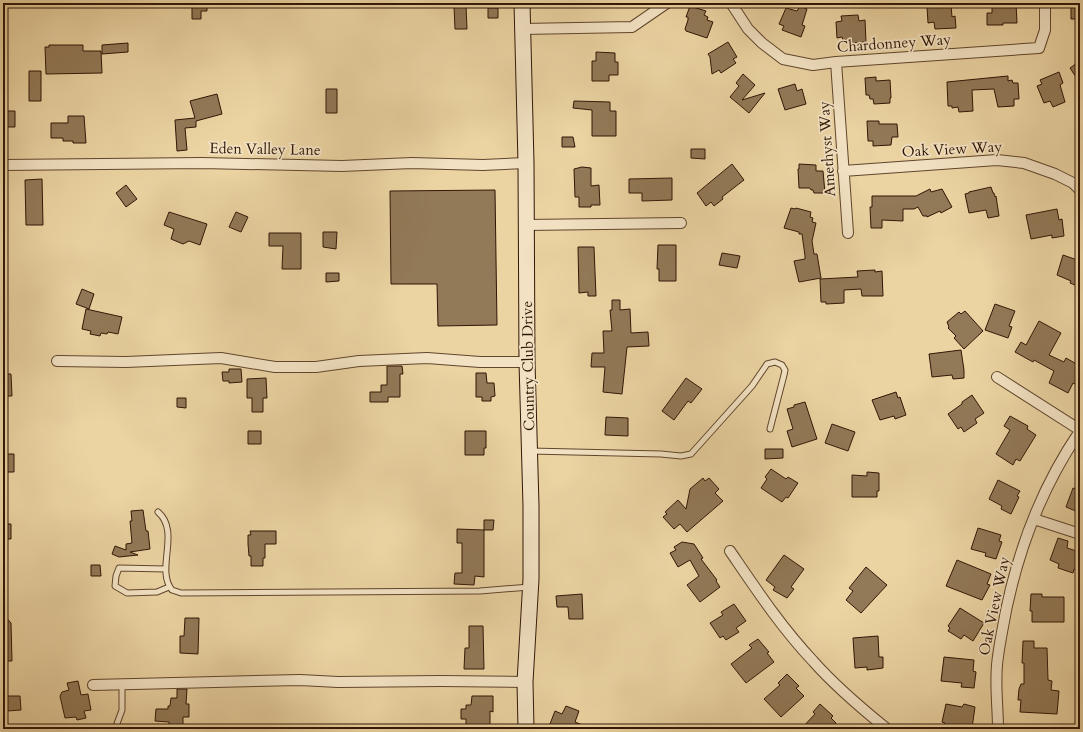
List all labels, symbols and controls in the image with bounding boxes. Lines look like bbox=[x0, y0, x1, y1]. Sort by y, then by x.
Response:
street label: Chardonney Way bbox=[836, 29, 952, 57]
street label: Amethyst Way bbox=[814, 100, 840, 197]
street label: Oak View Way bbox=[901, 136, 1003, 162]
street label: Eden Valley Lane bbox=[209, 138, 321, 160]
street label: Country Club Drive bbox=[517, 300, 539, 431]
street label: Oak View Way bbox=[974, 555, 1014, 657]

